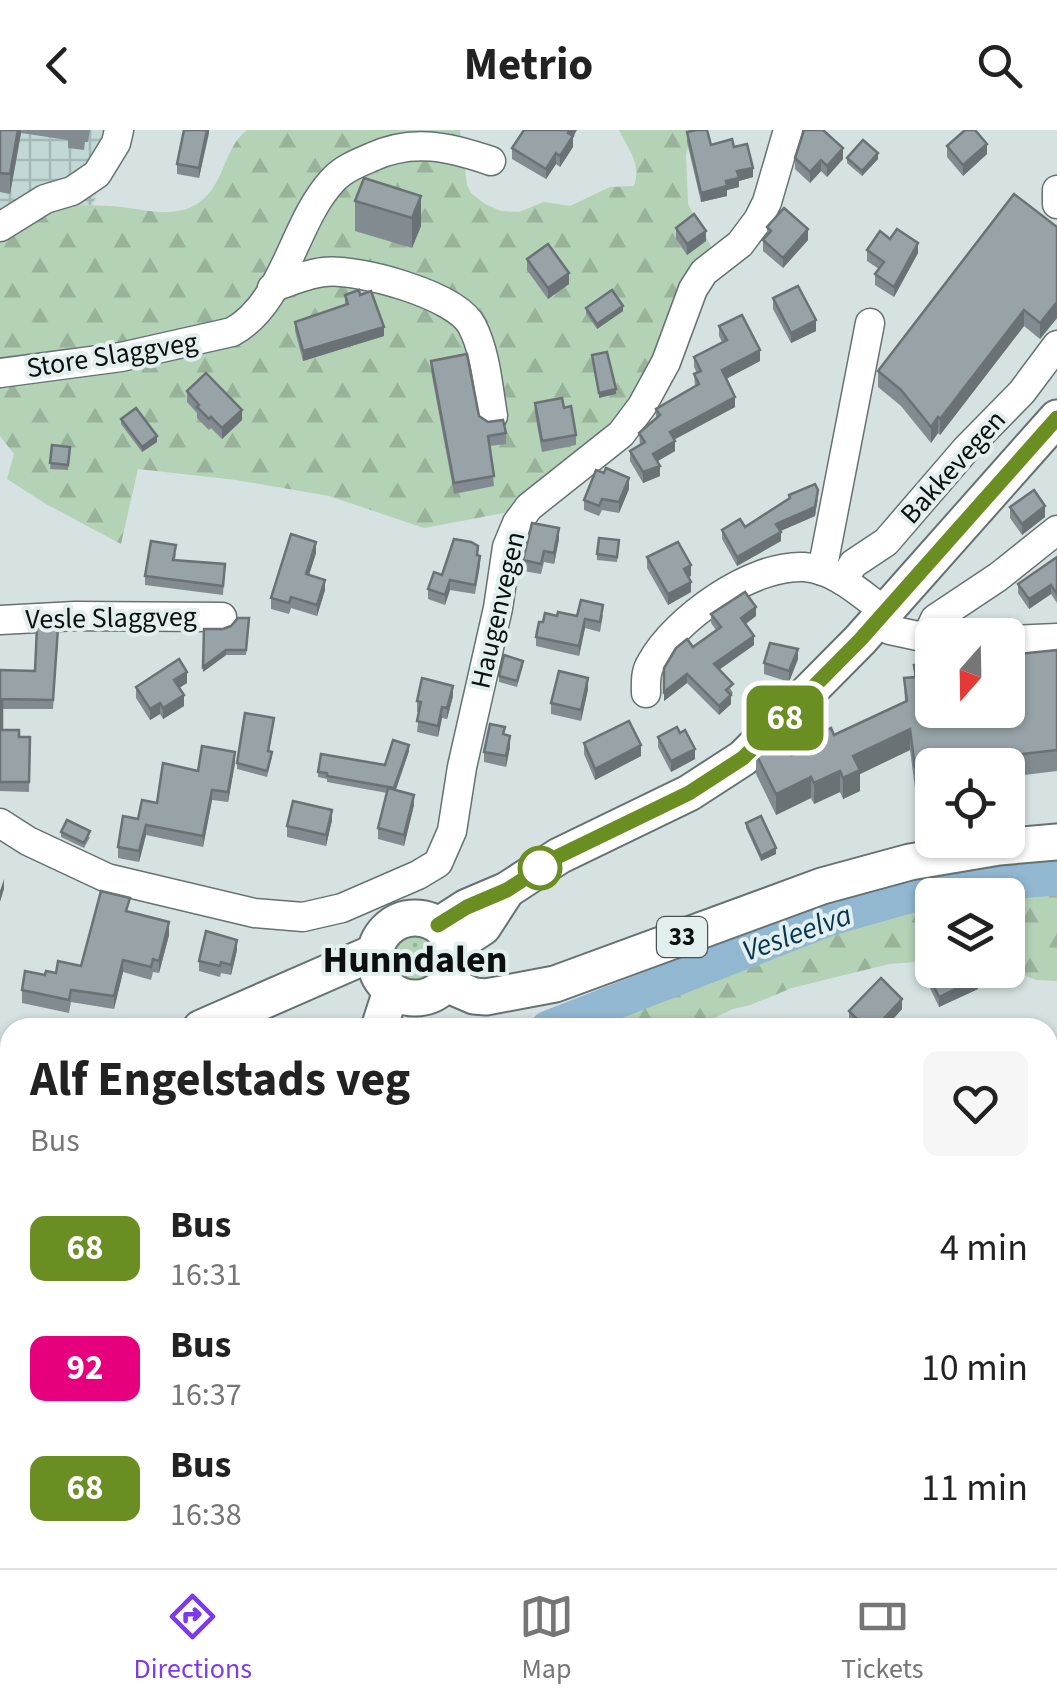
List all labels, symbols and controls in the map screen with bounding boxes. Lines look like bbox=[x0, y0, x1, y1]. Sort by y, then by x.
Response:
text: Metrio bbox=[464, 33, 593, 97]
icon: back bbox=[30, 38, 85, 93]
icon: search bbox=[972, 38, 1027, 93]
street label: Store Slaggveg bbox=[24, 322, 200, 388]
street label: Bakkevegen bbox=[891, 401, 1015, 533]
street label: Haugenvegen bbox=[461, 528, 535, 692]
street label: Vesle Slaggveg bbox=[25, 597, 197, 639]
north arrow bbox=[915, 618, 1025, 728]
map controls bbox=[915, 618, 1025, 988]
line badge: 68 bbox=[740, 686, 830, 750]
text: 68 bbox=[767, 693, 803, 743]
button: locate bbox=[915, 748, 1025, 858]
unlabelled marker bbox=[519, 847, 561, 889]
button: layers bbox=[915, 878, 1025, 988]
water label: Vesleelva bbox=[736, 893, 858, 973]
road number: 33 bbox=[657, 917, 707, 957]
district label: Hunndalen bbox=[323, 933, 507, 987]
text: Alf Engelstads veg bbox=[30, 1046, 410, 1114]
button: heart bbox=[923, 1051, 1028, 1156]
text: Bus bbox=[30, 1118, 80, 1164]
text: Bus bbox=[170, 1198, 231, 1252]
text: 4 min bbox=[940, 1221, 1028, 1275]
text: 68 bbox=[67, 1223, 103, 1273]
text: 16:31 bbox=[170, 1252, 242, 1298]
text: Bus bbox=[170, 1318, 231, 1372]
text: 10 min bbox=[921, 1341, 1028, 1395]
text: 92 bbox=[67, 1343, 103, 1393]
text: 16:37 bbox=[170, 1372, 242, 1418]
text: Bus bbox=[170, 1438, 231, 1492]
text: 11 min bbox=[921, 1461, 1028, 1515]
text: 68 bbox=[67, 1463, 103, 1513]
text: 16:38 bbox=[170, 1492, 242, 1538]
tab: Directions bbox=[133, 1589, 252, 1689]
tab: Map bbox=[519, 1589, 574, 1689]
tab: Tickets bbox=[841, 1589, 924, 1689]

